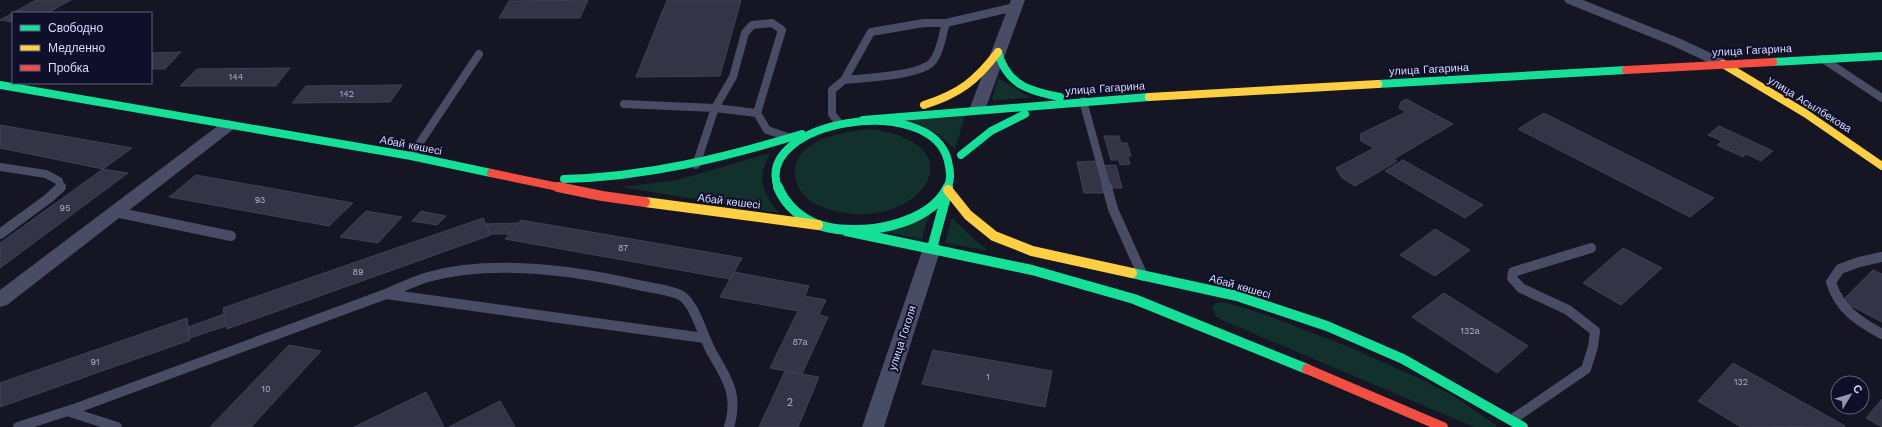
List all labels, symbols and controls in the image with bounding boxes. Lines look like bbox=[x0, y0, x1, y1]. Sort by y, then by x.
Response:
legend bbox=[12, 12, 152, 84]
text: Свободно bbox=[48, 21, 103, 35]
text: Медленно bbox=[48, 41, 105, 55]
street label: улица Гагарина bbox=[1712, 42, 1793, 59]
text: Пробка bbox=[48, 61, 89, 75]
street label: улица Гагарина bbox=[1389, 61, 1470, 78]
house number: 144 bbox=[229, 72, 244, 82]
street label: улица Асылбекова bbox=[1765, 73, 1855, 136]
street label: улица Гагарина bbox=[1065, 79, 1146, 98]
house number: 142 bbox=[340, 89, 354, 99]
street label: Абай көшесі bbox=[379, 133, 443, 158]
street label: Абай көшесі bbox=[697, 191, 761, 212]
house number: 93 bbox=[255, 195, 265, 205]
house number: 95 bbox=[60, 203, 70, 213]
house number: 87 bbox=[618, 243, 628, 253]
house number: 89 bbox=[352, 267, 364, 277]
street label: Абай көшесі bbox=[1208, 272, 1272, 301]
street label: улица Гоголя bbox=[886, 304, 919, 372]
house number: 132а bbox=[1460, 326, 1480, 336]
house number: 87а bbox=[792, 337, 808, 347]
house number: 91 bbox=[90, 357, 100, 367]
house number: 1 bbox=[986, 372, 990, 382]
north arrow bbox=[1830, 375, 1870, 415]
house number: 132 bbox=[1734, 377, 1748, 387]
text: С bbox=[1850, 382, 1865, 396]
house number: 10 bbox=[261, 384, 271, 394]
house number: 2 bbox=[787, 396, 793, 409]

